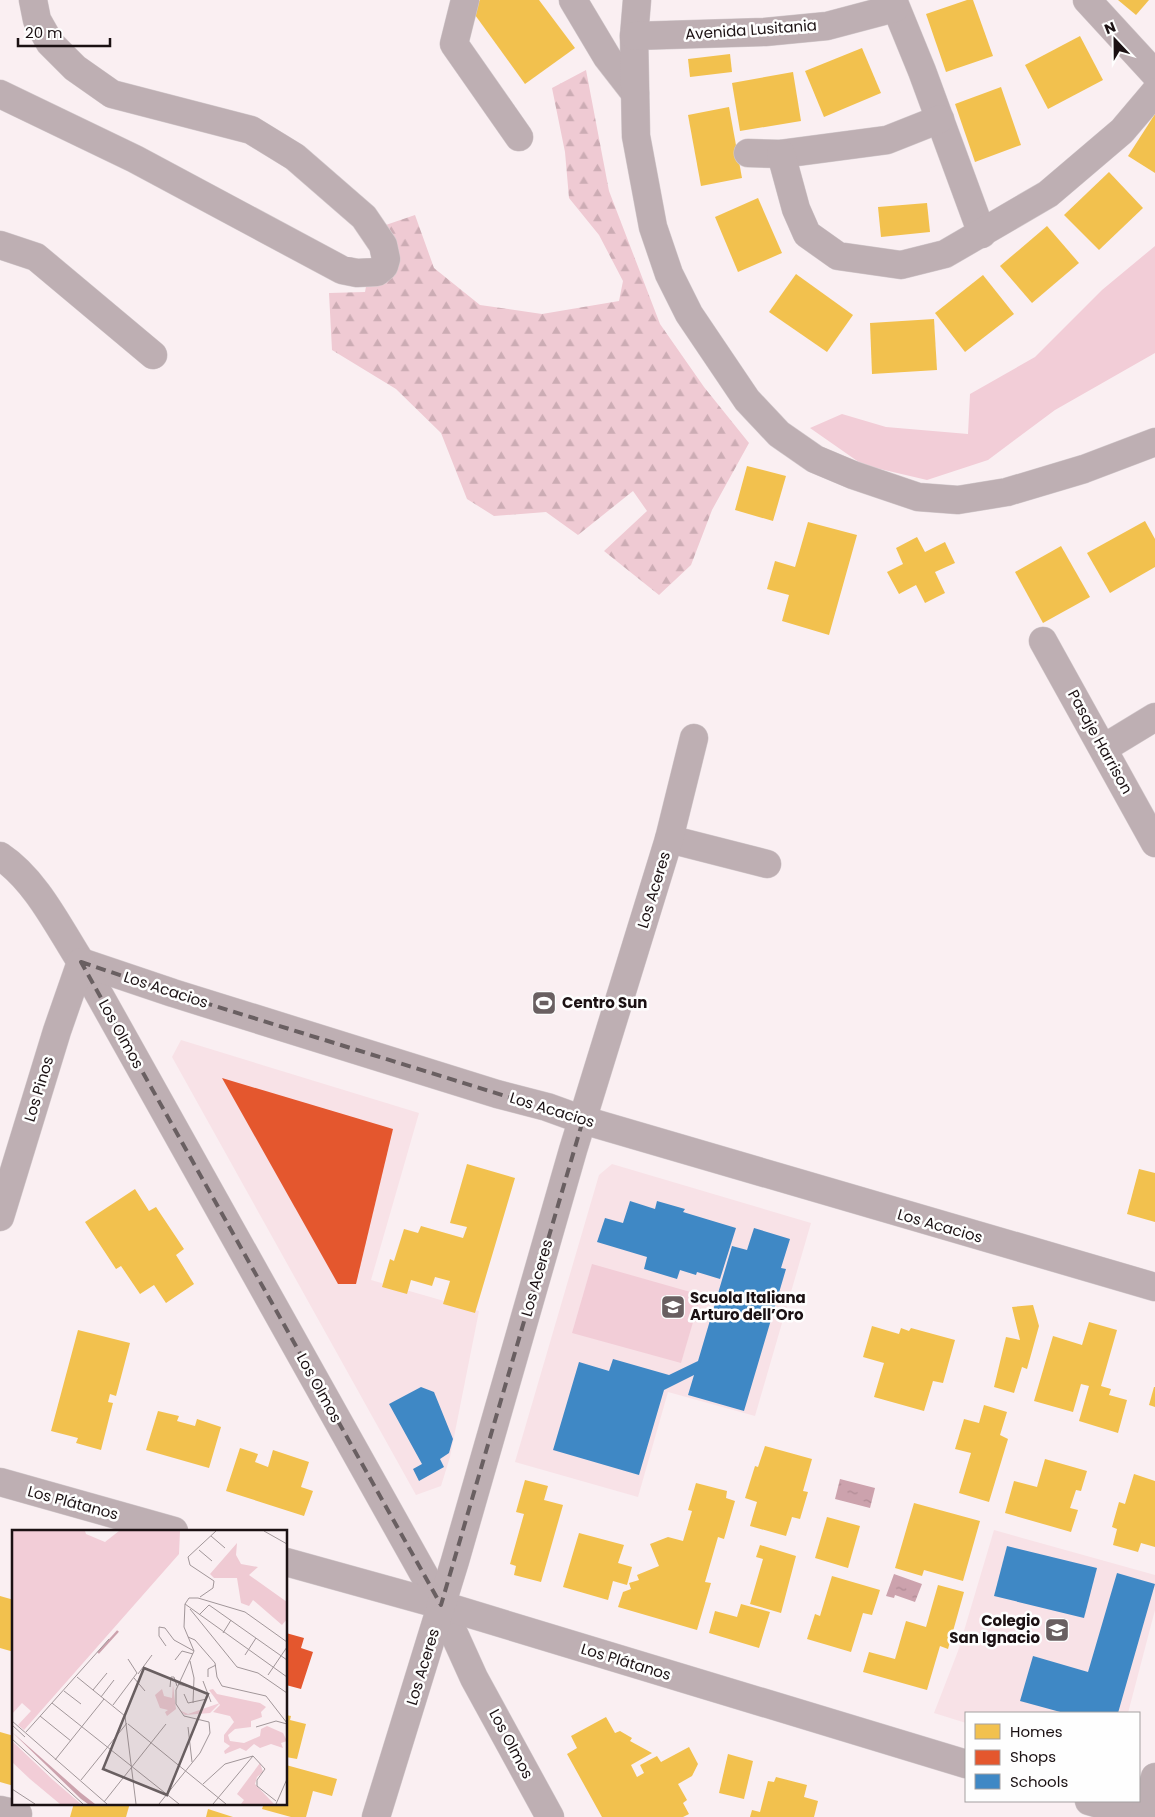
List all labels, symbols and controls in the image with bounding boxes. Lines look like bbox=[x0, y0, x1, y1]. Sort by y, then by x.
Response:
street label: Avenida Lusitania bbox=[684, 14, 818, 45]
scale bar bbox=[18, 15, 110, 47]
north arrow bbox=[1090, 15, 1140, 65]
text: N bbox=[1102, 17, 1119, 39]
text: 20 m bbox=[25, 22, 63, 43]
street label: Pasaje Harrison bbox=[1063, 686, 1138, 798]
street label: Los Aceres bbox=[632, 849, 675, 931]
street label: Los Acacios bbox=[121, 966, 211, 1013]
sports icon: Centro Sun bbox=[531, 990, 557, 1016]
place label: Centro Sun bbox=[562, 992, 647, 1013]
street label: Los Olmos bbox=[94, 995, 149, 1072]
street label: Los Pinos bbox=[19, 1053, 58, 1124]
street label: Los Acacios bbox=[507, 1087, 597, 1132]
street label: Los Acacios bbox=[895, 1203, 985, 1248]
street label: Los Aceres bbox=[516, 1237, 558, 1319]
place label: Scuola Italiana Arturo dell’Oro bbox=[690, 1287, 806, 1325]
school or university icon: Scuola Italiana Arturo dell’Oro bbox=[660, 1294, 686, 1320]
street label: Los Olmos bbox=[292, 1349, 347, 1426]
street label: Los Plátanos bbox=[25, 1480, 121, 1525]
inset map bbox=[12, 1530, 288, 1804]
place label: Colegio San Ignacio bbox=[949, 1610, 1040, 1648]
school or university icon: Colegio San Ignacio bbox=[1044, 1617, 1070, 1643]
street label: Los Aceres bbox=[401, 1626, 444, 1708]
street label: Los Plátanos bbox=[579, 1638, 674, 1685]
street label: Los Olmos bbox=[484, 1705, 539, 1783]
legend bbox=[965, 1712, 1140, 1802]
text: Homes bbox=[1010, 1721, 1063, 1742]
text: Shops bbox=[1010, 1746, 1056, 1767]
text: Schools bbox=[1010, 1771, 1068, 1792]

